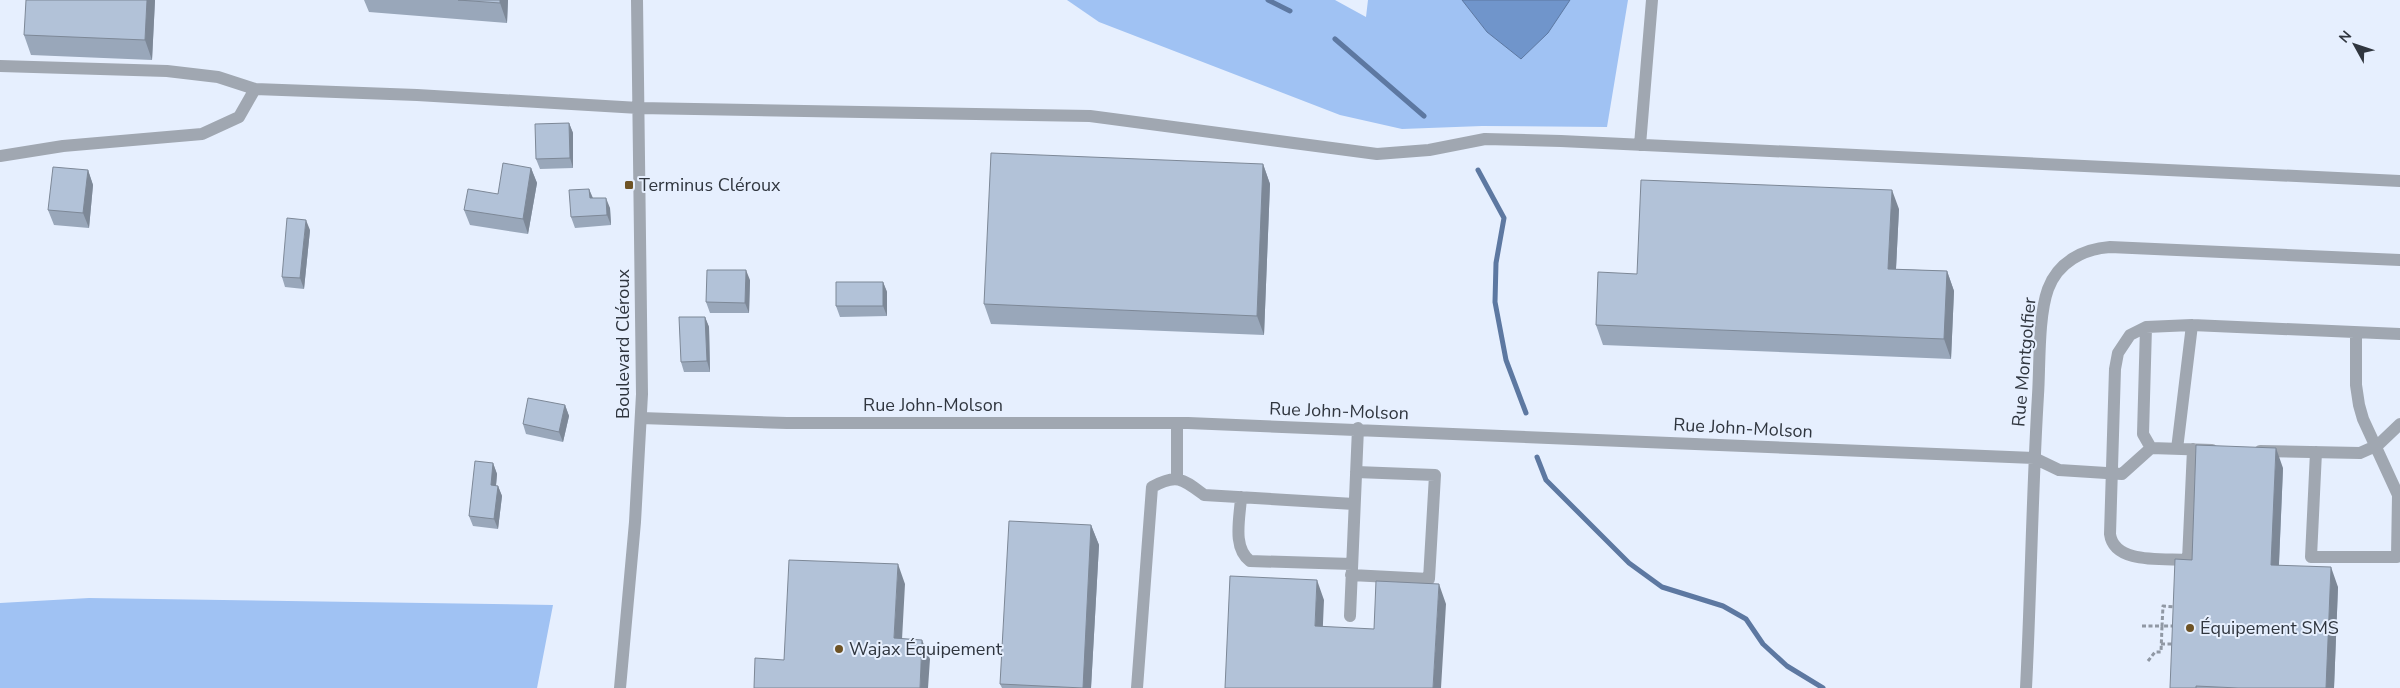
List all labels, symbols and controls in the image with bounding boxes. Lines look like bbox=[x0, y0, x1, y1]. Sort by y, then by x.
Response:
north arrow bbox=[2330, 20, 2380, 70]
text: N bbox=[2335, 27, 2356, 47]
place label: Terminus Cléroux bbox=[639, 173, 781, 197]
marker: Terminus Cléroux bbox=[623, 179, 635, 191]
street label: Boulevard Cléroux bbox=[611, 269, 635, 419]
street label: Rue Montgolfier bbox=[2006, 296, 2042, 428]
street label: Rue John-Molson bbox=[863, 393, 1003, 417]
street label: Rue John-Molson bbox=[1269, 397, 1409, 425]
street label: Rue John-Molson bbox=[1673, 412, 1813, 444]
place label: Équipement SMS bbox=[2200, 616, 2339, 640]
marker: Équipement SMS bbox=[2184, 622, 2196, 634]
place label: Wajax Équipement bbox=[849, 637, 1003, 661]
marker: Wajax Équipement bbox=[833, 643, 845, 655]

